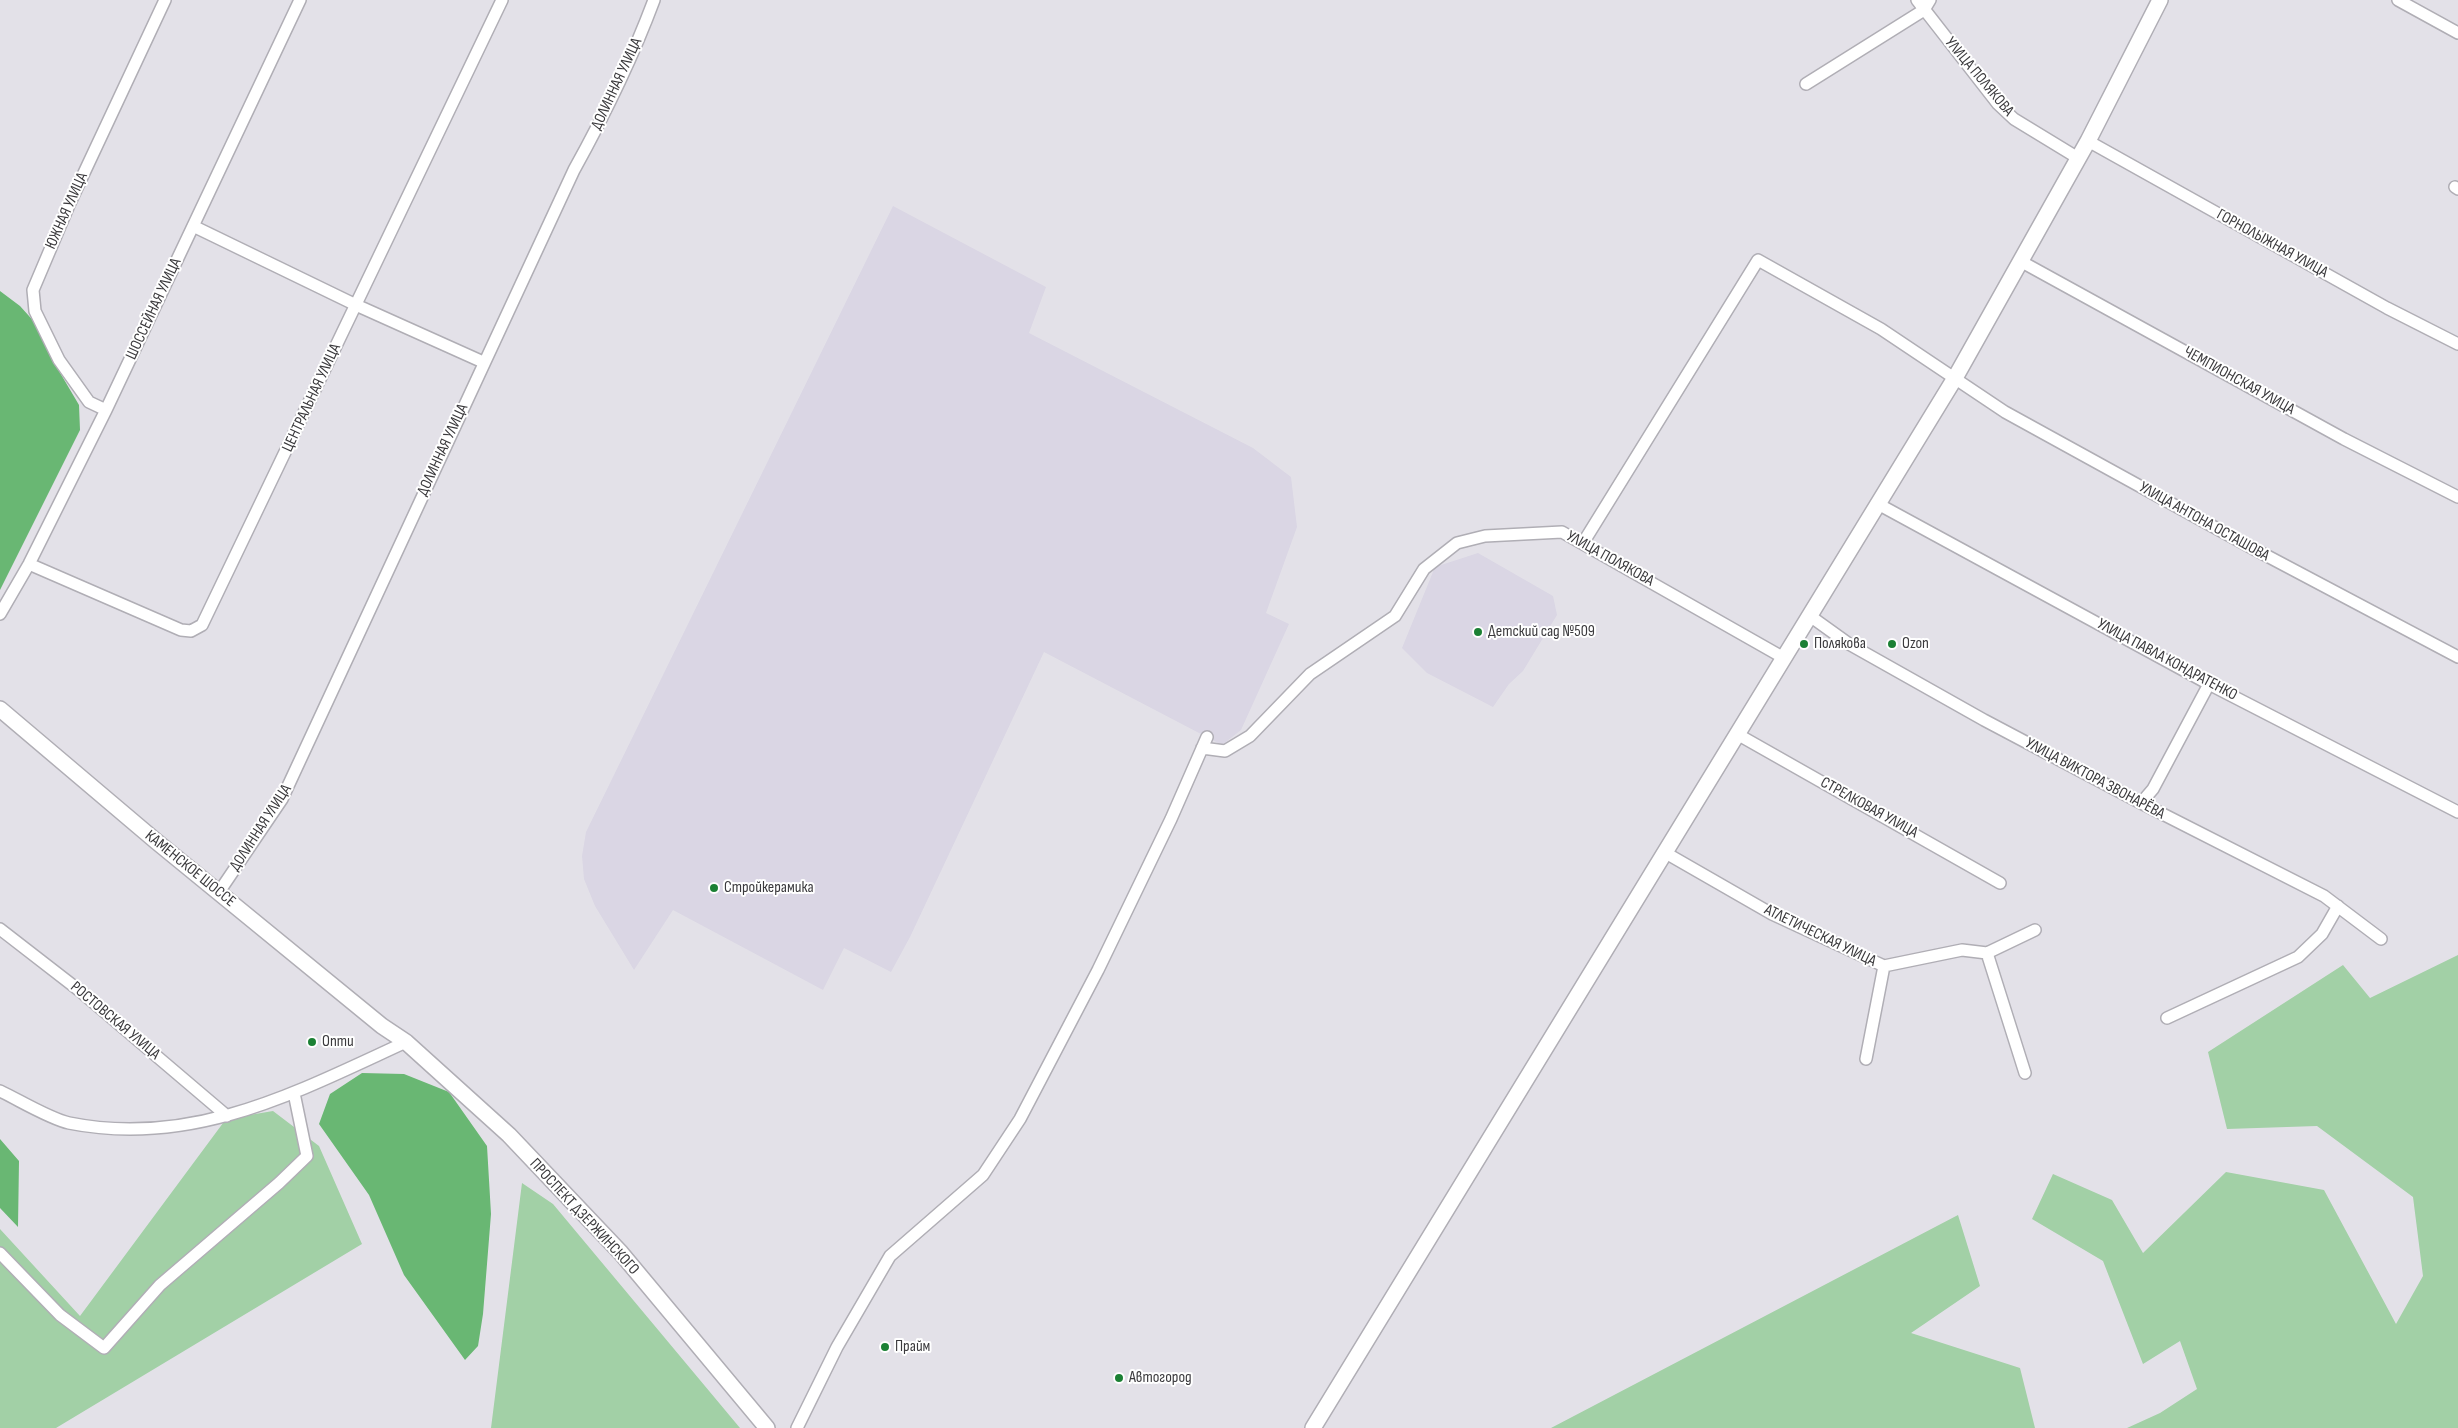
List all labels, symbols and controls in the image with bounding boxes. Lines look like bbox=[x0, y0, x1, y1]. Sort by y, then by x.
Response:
street label: УЛИЦА ПОЛЯКОВА bbox=[1940, 34, 2018, 120]
street label: ДОЛИННАЯ УЛИЦА bbox=[587, 35, 647, 133]
street label: ЮЖНАЯ УЛИЦА bbox=[42, 170, 92, 252]
street label: ГОРНОЛЫЖНАЯ УЛИЦА bbox=[2213, 205, 2331, 283]
street label: ШОССЕЙНАЯ УЛИЦА bbox=[122, 255, 186, 363]
street label: ЦЕНТРАЛЬНАЯ УЛИЦА bbox=[279, 341, 345, 455]
street label: ЧЕМПИОНСКАЯ УЛИЦА bbox=[2180, 343, 2298, 419]
street label: ДОЛИННАЯ УЛИЦА bbox=[413, 401, 473, 499]
street label: УЛИЦА АНТОНА ОСТАШОВА bbox=[2135, 478, 2273, 566]
street label: УЛИЦА ПОЛЯКОВА bbox=[1563, 527, 1657, 591]
street label: УЛИЦА ПАВЛА КОНДРАТЕНКО bbox=[2094, 615, 2240, 705]
place label: Детский сад №509 bbox=[1488, 622, 1595, 642]
marker: Детский сад №509 bbox=[1472, 626, 1484, 638]
place label: Полякова bbox=[1814, 634, 1866, 654]
place label: Ozon bbox=[1902, 634, 1929, 654]
marker: Полякова bbox=[1798, 638, 1810, 650]
marker: Ozon bbox=[1886, 638, 1898, 650]
street label: УЛИЦА ВИКТОРА ЗВОНАРЁВА bbox=[2022, 734, 2168, 824]
street label: СТРЕЛКОВАЯ УЛИЦА bbox=[1817, 773, 1921, 843]
street label: ДОЛИННАЯ УЛИЦА bbox=[226, 781, 296, 875]
street label: КАМЕНСКОЕ ШОССЕ bbox=[141, 827, 239, 911]
place label: Стройкерамика bbox=[724, 878, 814, 898]
marker: Стройкерамика bbox=[708, 882, 720, 894]
street label: АТЛЕТИЧЕСКАЯ УЛИЦА bbox=[1761, 901, 1879, 971]
street label: РОСТОВСКАЯ УЛИЦА bbox=[66, 978, 164, 1064]
place label: Опти bbox=[322, 1032, 354, 1052]
marker: Опти bbox=[306, 1036, 318, 1048]
street label: ПРОСПЕКТ ДЗЕРЖИНСКОГО bbox=[525, 1155, 643, 1279]
place label: Прайм bbox=[895, 1337, 930, 1357]
marker: Прайм bbox=[879, 1341, 891, 1353]
place label: Автогород bbox=[1129, 1368, 1192, 1388]
marker: Автогород bbox=[1113, 1372, 1125, 1384]

